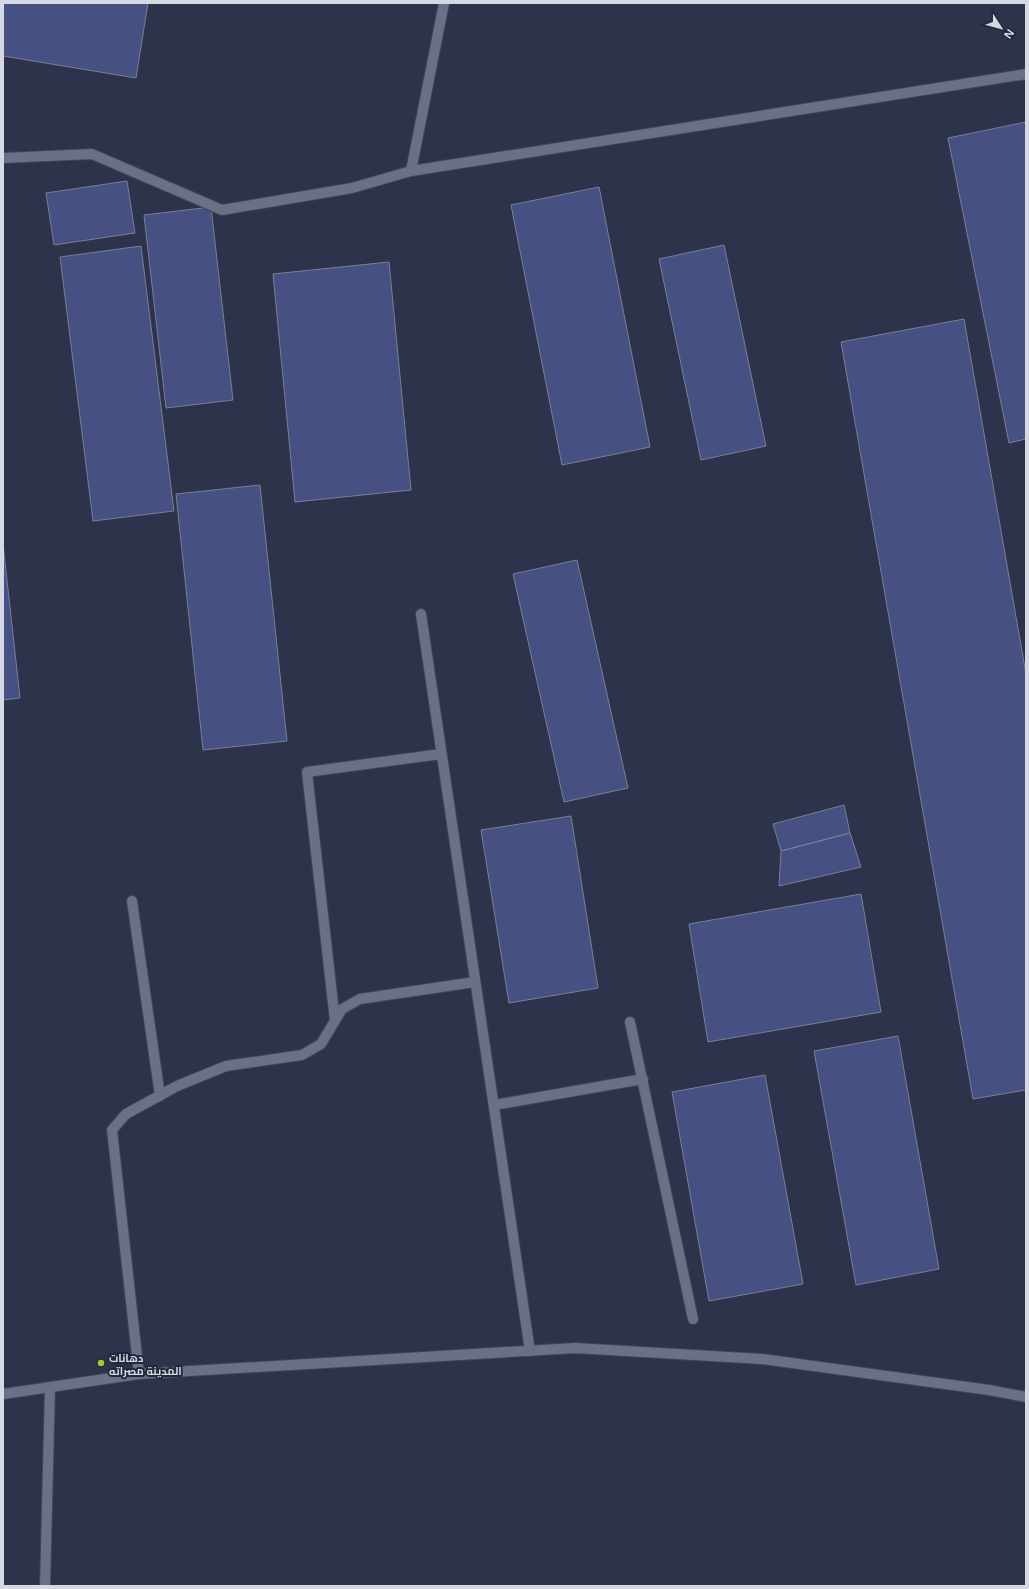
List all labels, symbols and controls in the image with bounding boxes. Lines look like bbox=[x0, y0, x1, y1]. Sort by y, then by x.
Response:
north arrow bbox=[981, 8, 1021, 48]
text: N bbox=[1001, 26, 1018, 42]
place label: دهانات المدينة مصراته bbox=[109, 1350, 182, 1378]
marker: دهانات المدينة مصراته bbox=[96, 1358, 106, 1368]

